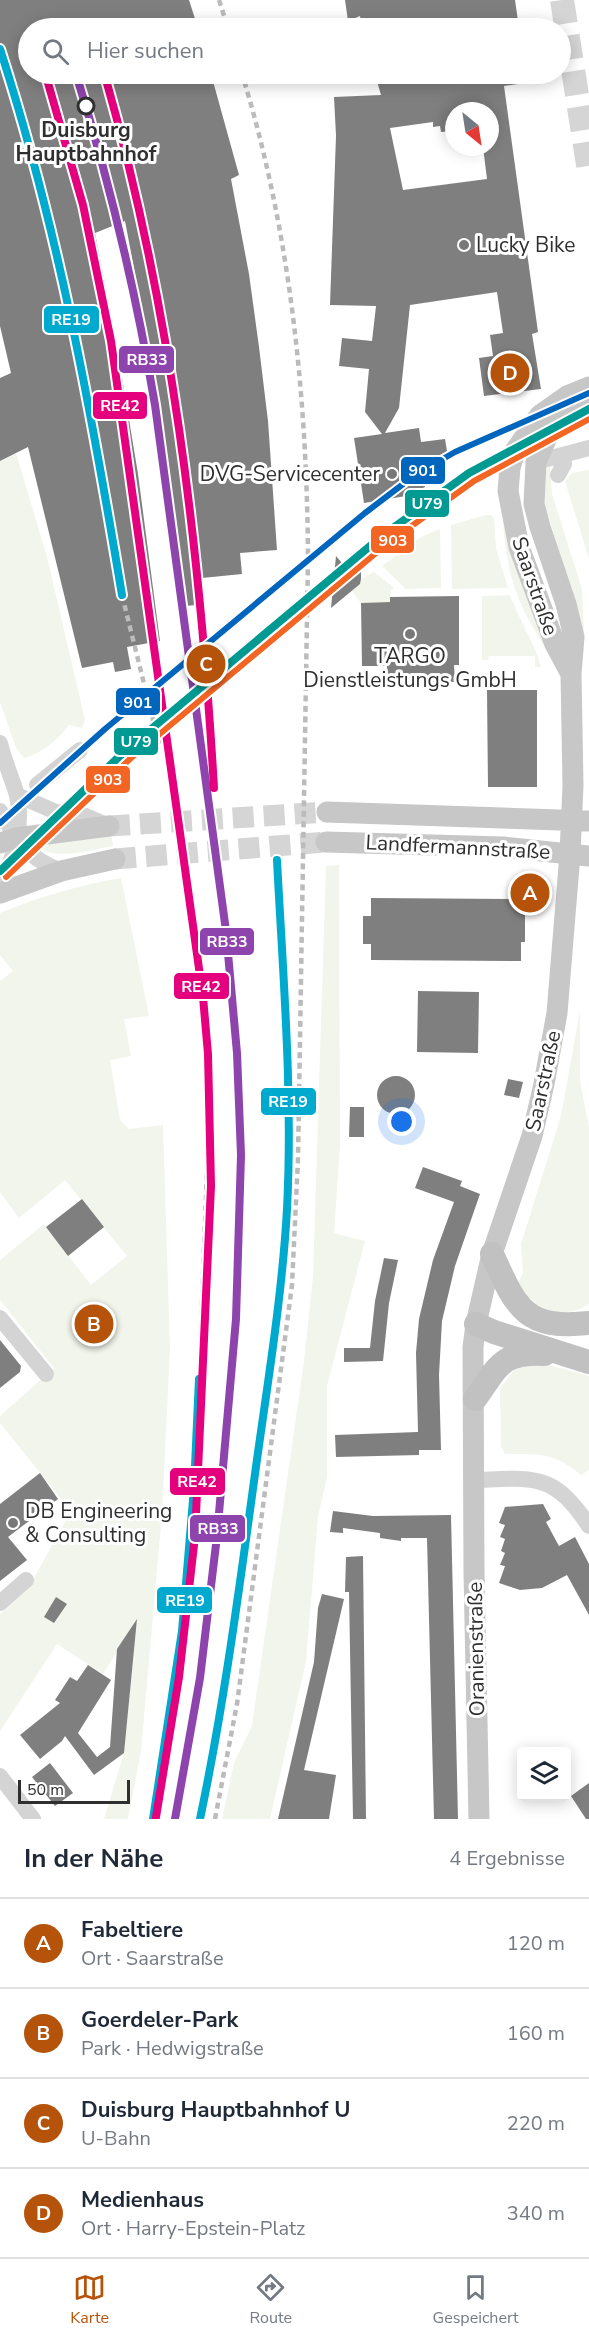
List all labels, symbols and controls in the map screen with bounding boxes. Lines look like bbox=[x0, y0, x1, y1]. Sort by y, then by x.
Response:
search box bbox=[18, 18, 571, 84]
icon: search bbox=[39, 35, 72, 68]
text: Hier suchen bbox=[87, 36, 204, 66]
marker: Duisburg Hauptbahnhof bbox=[77, 97, 95, 115]
north arrow bbox=[445, 102, 499, 156]
place label: Duisburg Hauptbahnhof bbox=[15, 116, 157, 168]
place label: Lucky Bike bbox=[476, 231, 576, 259]
marker: Lucky Bike bbox=[457, 238, 471, 252]
line badge: RE19 bbox=[43, 305, 100, 334]
text: RE19 bbox=[51, 309, 91, 331]
line badge: RB33 bbox=[118, 345, 175, 374]
text: RB33 bbox=[126, 349, 168, 371]
pin: D bbox=[490, 350, 530, 395]
line badge: RE42 bbox=[92, 391, 148, 420]
text: RE42 bbox=[100, 395, 140, 417]
line badge: 901 bbox=[400, 456, 446, 485]
place label: DVG-Servicecenter bbox=[200, 460, 380, 488]
text: 901 bbox=[409, 460, 437, 482]
marker: DVG-Servicecenter bbox=[385, 467, 399, 481]
line badge: U79 bbox=[404, 489, 450, 518]
text: U79 bbox=[411, 493, 443, 515]
line badge: 903 bbox=[370, 525, 415, 554]
text: 903 bbox=[379, 530, 407, 552]
street label: Saarstraße bbox=[505, 533, 565, 639]
marker: TARGO Dienstleistungs GmbH bbox=[403, 627, 417, 641]
pin: C bbox=[186, 642, 226, 686]
place label: TARGO Dienstleistungs GmbH bbox=[303, 642, 517, 694]
line badge: 901 bbox=[115, 687, 161, 716]
text: 901 bbox=[124, 692, 152, 714]
line badge: U79 bbox=[113, 727, 159, 756]
text: U79 bbox=[120, 731, 152, 753]
line badge: 903 bbox=[85, 765, 131, 794]
text: 903 bbox=[94, 769, 122, 791]
street label: Landfermannstraße bbox=[365, 828, 551, 866]
pin: A bbox=[510, 870, 550, 916]
line badge: RB33 bbox=[199, 927, 255, 956]
text: RB33 bbox=[206, 931, 248, 953]
line badge: RE42 bbox=[173, 972, 230, 1000]
text: RE42 bbox=[181, 976, 221, 998]
street label: Saarstraße bbox=[519, 1028, 567, 1134]
line badge: RE19 bbox=[260, 1087, 317, 1116]
text: RE19 bbox=[268, 1091, 308, 1113]
your location bbox=[387, 1107, 416, 1136]
pin: B bbox=[74, 1302, 113, 1346]
line badge: RE42 bbox=[169, 1467, 226, 1496]
text: RE42 bbox=[177, 1471, 217, 1493]
place label: DB Engineering & Consulting bbox=[25, 1497, 172, 1549]
line badge: RB33 bbox=[189, 1514, 246, 1543]
marker: DB Engineering & Consulting bbox=[6, 1516, 20, 1530]
text: RB33 bbox=[197, 1518, 239, 1540]
street label: Oranienstraße bbox=[461, 1582, 491, 1716]
line badge: RE19 bbox=[156, 1586, 213, 1614]
text: RE19 bbox=[165, 1590, 205, 1612]
map controls bbox=[517, 1747, 571, 1801]
button: layers bbox=[517, 1747, 571, 1801]
scale bar bbox=[18, 1777, 130, 1804]
text: 50 m bbox=[27, 1779, 64, 1801]
text: In der Nähe bbox=[24, 1841, 163, 1876]
text: 4 Ergebnisse bbox=[449, 1845, 565, 1872]
text: Fabeltiere bbox=[81, 1915, 183, 1945]
text: A bbox=[36, 1930, 51, 1957]
text: 120 m bbox=[507, 1930, 565, 1957]
text: Ort · Saarstraße bbox=[81, 1945, 224, 1972]
text: Goerdeler-Park bbox=[81, 2005, 238, 2035]
text: B bbox=[37, 2020, 50, 2047]
text: 160 m bbox=[507, 2020, 565, 2047]
text: Park · Hedwigstraße bbox=[81, 2035, 264, 2062]
text: Duisburg Hauptbahnhof U bbox=[81, 2095, 350, 2125]
text: C bbox=[37, 2110, 50, 2137]
text: 220 m bbox=[507, 2110, 565, 2137]
text: U-Bahn bbox=[81, 2125, 151, 2152]
text: Medienhaus bbox=[81, 2185, 204, 2215]
text: D bbox=[36, 2200, 51, 2227]
text: 340 m bbox=[507, 2200, 565, 2227]
text: Ort · Harry-Epstein-Platz bbox=[81, 2215, 305, 2242]
tab: Karte bbox=[70, 2271, 109, 2329]
tab: Route bbox=[250, 2271, 292, 2329]
tab: Gespeichert bbox=[433, 2271, 519, 2329]

